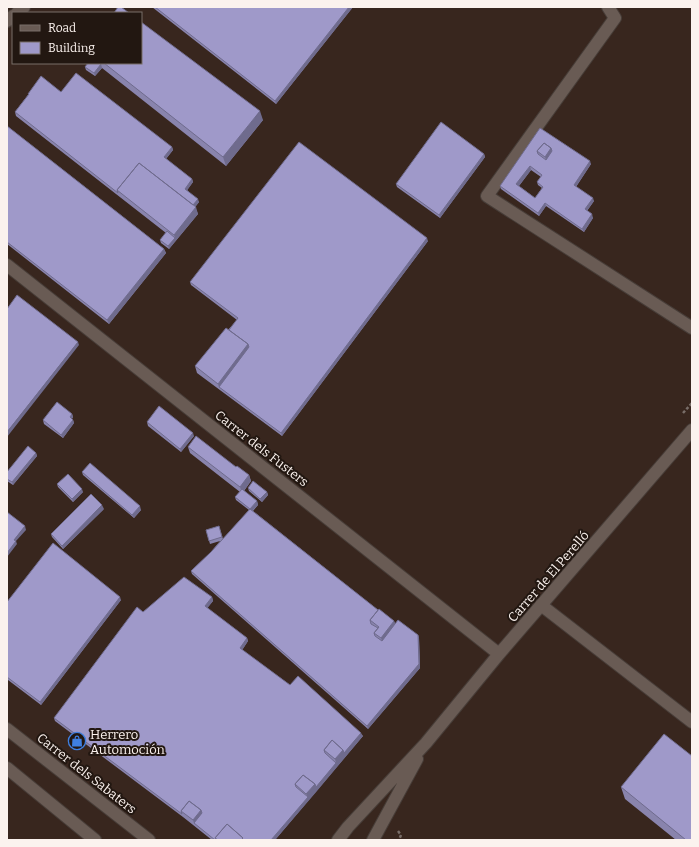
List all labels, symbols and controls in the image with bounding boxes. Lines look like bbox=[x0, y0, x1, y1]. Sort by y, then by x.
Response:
legend bbox=[12, 12, 142, 64]
text: Road bbox=[48, 21, 76, 35]
text: Building bbox=[48, 41, 95, 55]
street label: Carrer dels Fusters bbox=[212, 407, 311, 489]
street label: Carrer de El Perelló bbox=[505, 528, 592, 625]
place label: Herrero Automoción bbox=[90, 727, 166, 757]
street label: Carrer dels Sabaters bbox=[34, 730, 139, 817]
shop icon: Herrero Automoción bbox=[67, 731, 87, 751]

